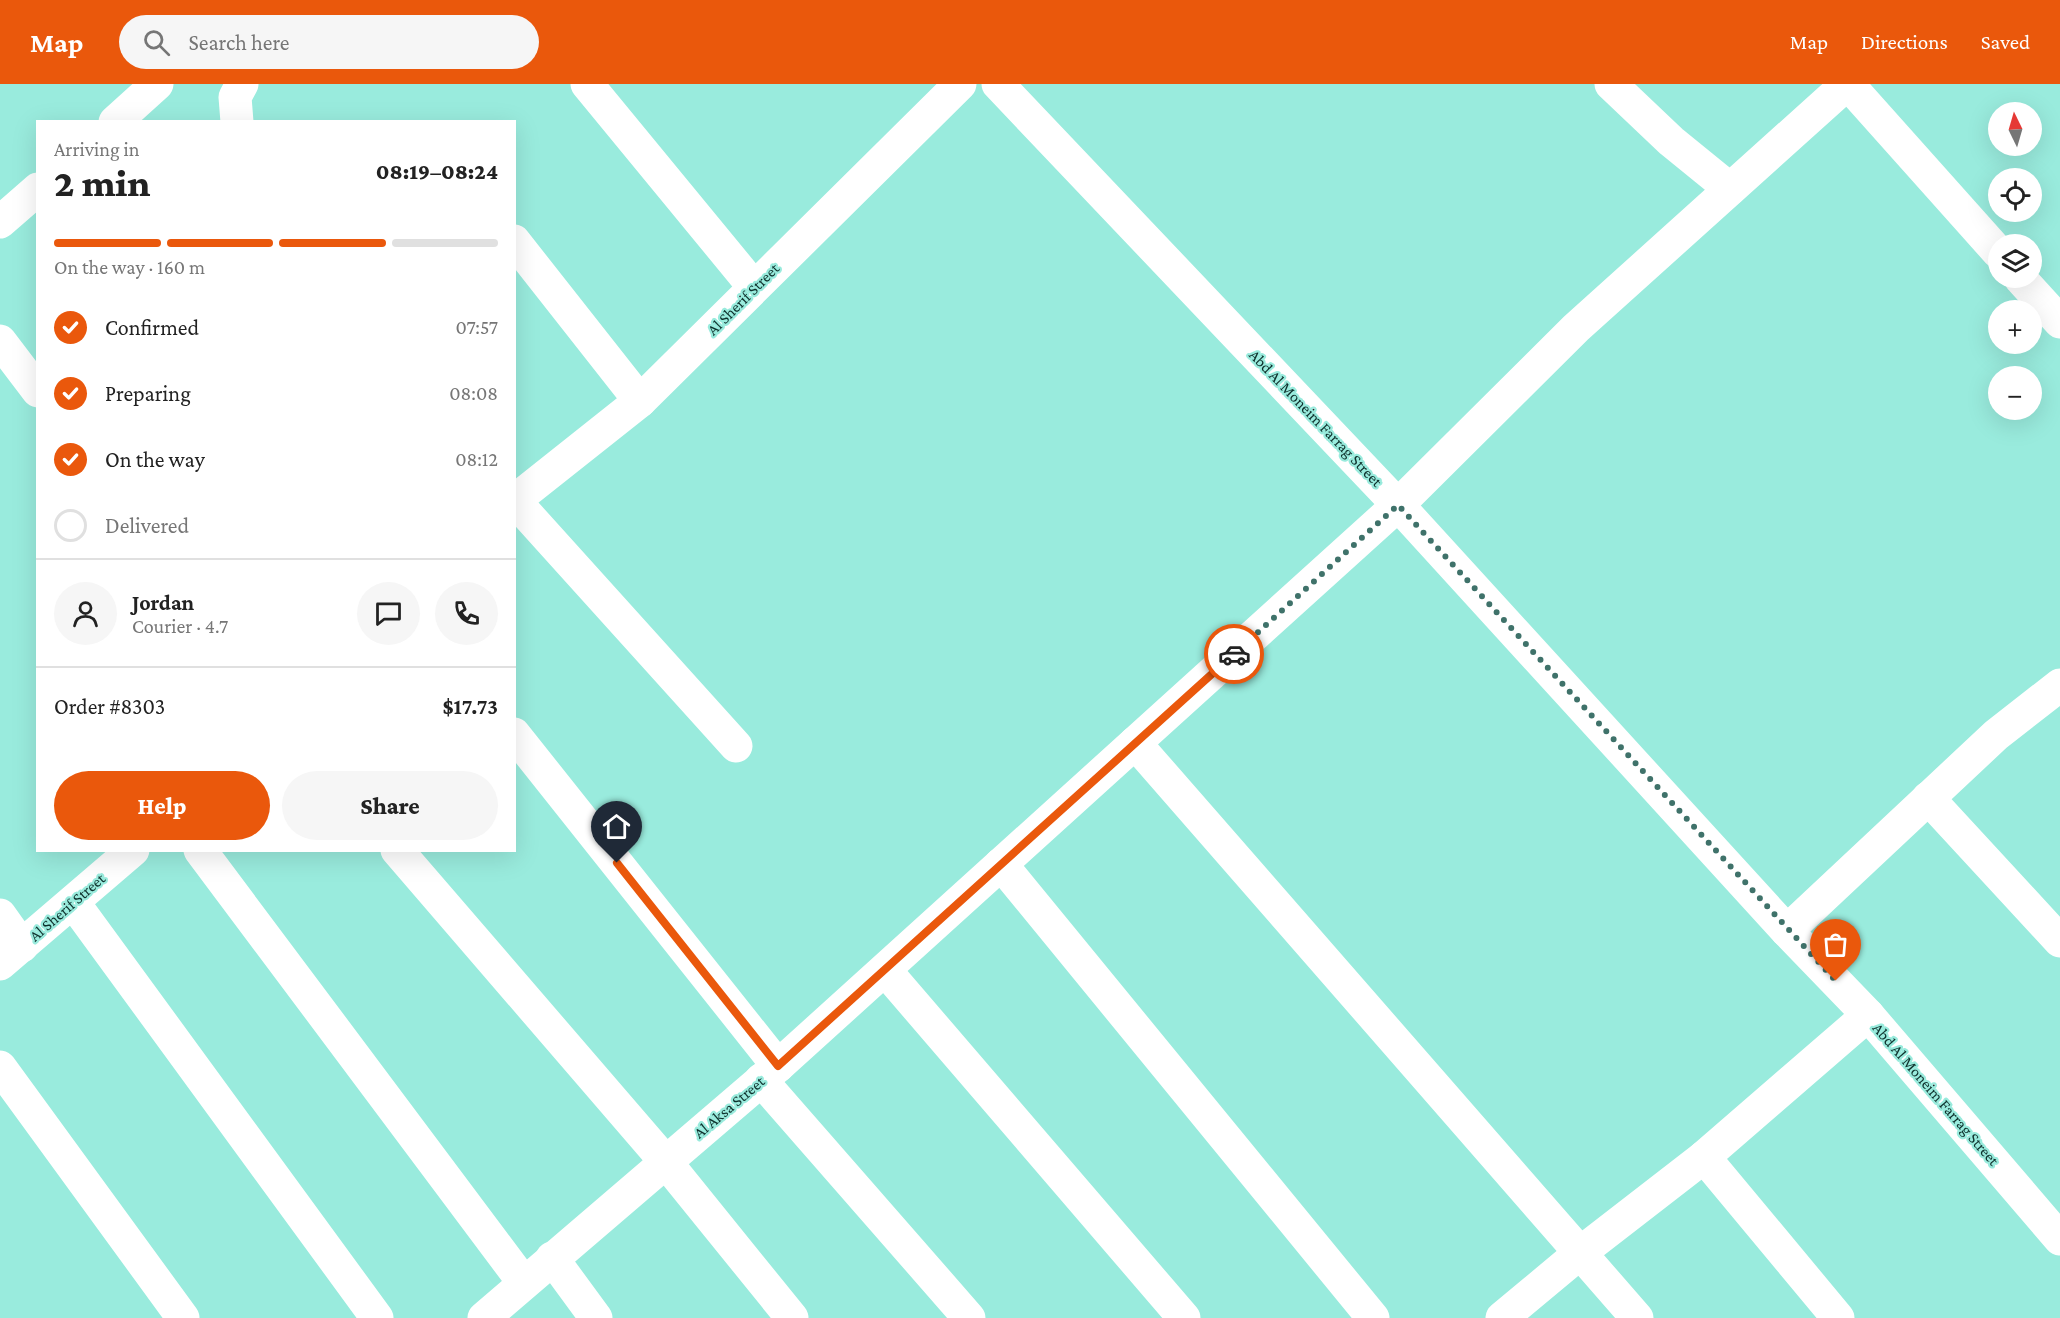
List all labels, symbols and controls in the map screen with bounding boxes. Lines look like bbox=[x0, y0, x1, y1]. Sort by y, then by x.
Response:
search box bbox=[119, 15, 539, 69]
icon: search bbox=[140, 26, 173, 59]
text: Map bbox=[30, 27, 83, 58]
text: Search here bbox=[188, 30, 289, 55]
text: Map bbox=[1790, 30, 1828, 54]
text: Directions bbox=[1861, 30, 1948, 54]
text: Saved bbox=[1981, 30, 2030, 54]
north arrow bbox=[1988, 102, 2042, 156]
map controls bbox=[1988, 102, 2042, 420]
text: Arriving in bbox=[54, 138, 139, 160]
text: 08:19–08:24 bbox=[376, 159, 498, 184]
text: 2 min bbox=[54, 161, 150, 204]
button: locate bbox=[1988, 168, 2042, 222]
button: layers bbox=[1988, 234, 2042, 288]
text: On the way · 160 m bbox=[54, 256, 205, 278]
street label: Al Sherif Street bbox=[704, 259, 783, 338]
button: + bbox=[1988, 300, 2042, 354]
icon: check bbox=[54, 311, 87, 344]
text: Confirmed bbox=[105, 315, 199, 340]
text: 07:57 bbox=[456, 316, 498, 338]
street label: Abd Al Moneim Farrag Street bbox=[1245, 346, 1386, 491]
button: − bbox=[1988, 366, 2042, 420]
icon: check bbox=[54, 377, 87, 410]
text: Preparing bbox=[105, 381, 191, 406]
text: 08:08 bbox=[449, 382, 498, 404]
icon: check bbox=[54, 443, 87, 476]
text: On the way bbox=[105, 447, 205, 472]
text: 08:12 bbox=[455, 448, 498, 470]
text: Delivered bbox=[105, 513, 189, 538]
button: person bbox=[54, 582, 117, 645]
button: chat bbox=[357, 582, 420, 645]
button: phone bbox=[435, 582, 498, 645]
text: Jordan bbox=[132, 590, 194, 615]
text: Courier · 4.7 bbox=[132, 615, 228, 637]
courier bbox=[1204, 624, 1264, 684]
icon: car bbox=[1218, 638, 1251, 671]
text: Order #8303 bbox=[54, 694, 165, 719]
text: $17.73 bbox=[443, 694, 498, 719]
button: Help bbox=[54, 771, 270, 840]
button: Share bbox=[282, 771, 498, 840]
pin bbox=[591, 801, 642, 863]
icon: home bbox=[600, 810, 633, 843]
street label: Al Sherif Street bbox=[26, 869, 109, 944]
pin bbox=[1810, 919, 1861, 981]
icon: bag bbox=[1819, 928, 1852, 961]
street label: Abd Al Moneim Farrag Street bbox=[1869, 1019, 2003, 1170]
street label: Al Aksa Street bbox=[690, 1072, 768, 1142]

